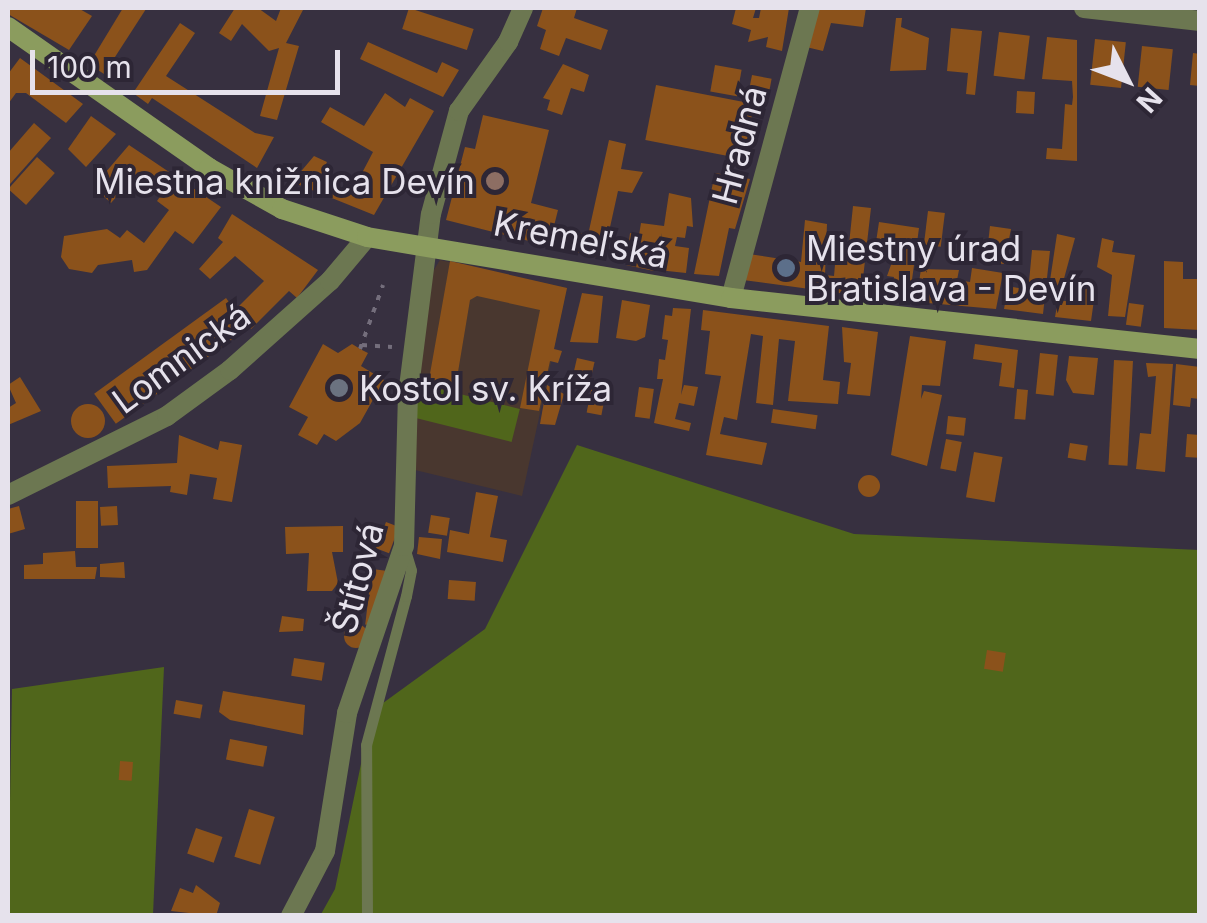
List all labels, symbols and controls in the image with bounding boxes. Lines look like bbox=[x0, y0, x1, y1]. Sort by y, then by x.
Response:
scale bar bbox=[35, 30, 345, 92]
north arrow bbox=[1077, 30, 1177, 130]
text: 100 m bbox=[47, 49, 132, 85]
street label: Hradná bbox=[703, 81, 775, 209]
text: N bbox=[1130, 81, 1169, 119]
place label: Miestna knižnica Devín bbox=[94, 160, 475, 202]
marker: Miestna knižnica Devín bbox=[484, 170, 506, 192]
street label: Kremeľská bbox=[490, 202, 672, 276]
place label: Miestny úrad Bratislava - Devín bbox=[806, 227, 1096, 309]
marker: Miestny úrad Bratislava - Devín bbox=[775, 257, 797, 279]
street label: Lomnická bbox=[104, 294, 258, 422]
place label: Kostol sv. Kríža bbox=[359, 367, 612, 409]
marker: Kostol sv. Kríža bbox=[328, 377, 350, 399]
street label: Štítová bbox=[322, 518, 392, 638]

